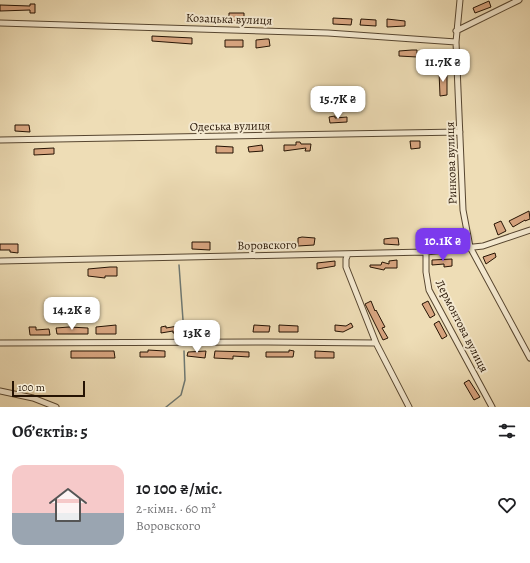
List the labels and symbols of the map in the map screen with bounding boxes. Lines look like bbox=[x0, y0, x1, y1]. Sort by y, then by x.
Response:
street label: Козацька вулиця bbox=[186, 9, 273, 29]
pin: 11.7K ₴ bbox=[406, 49, 480, 83]
pin: 15.7K ₴ bbox=[301, 86, 375, 120]
street label: Одеська вулиця bbox=[190, 117, 271, 135]
street label: Ринкова вулиця bbox=[442, 121, 460, 205]
pin: 10.1K ₴ bbox=[406, 228, 480, 262]
street label: Воровского bbox=[237, 236, 297, 254]
street label: Лермонтова вулиця bbox=[432, 277, 492, 375]
pin: 14.2K ₴ bbox=[35, 297, 109, 331]
pin: 13K ₴ bbox=[169, 320, 225, 354]
scale bar bbox=[12, 379, 85, 398]

